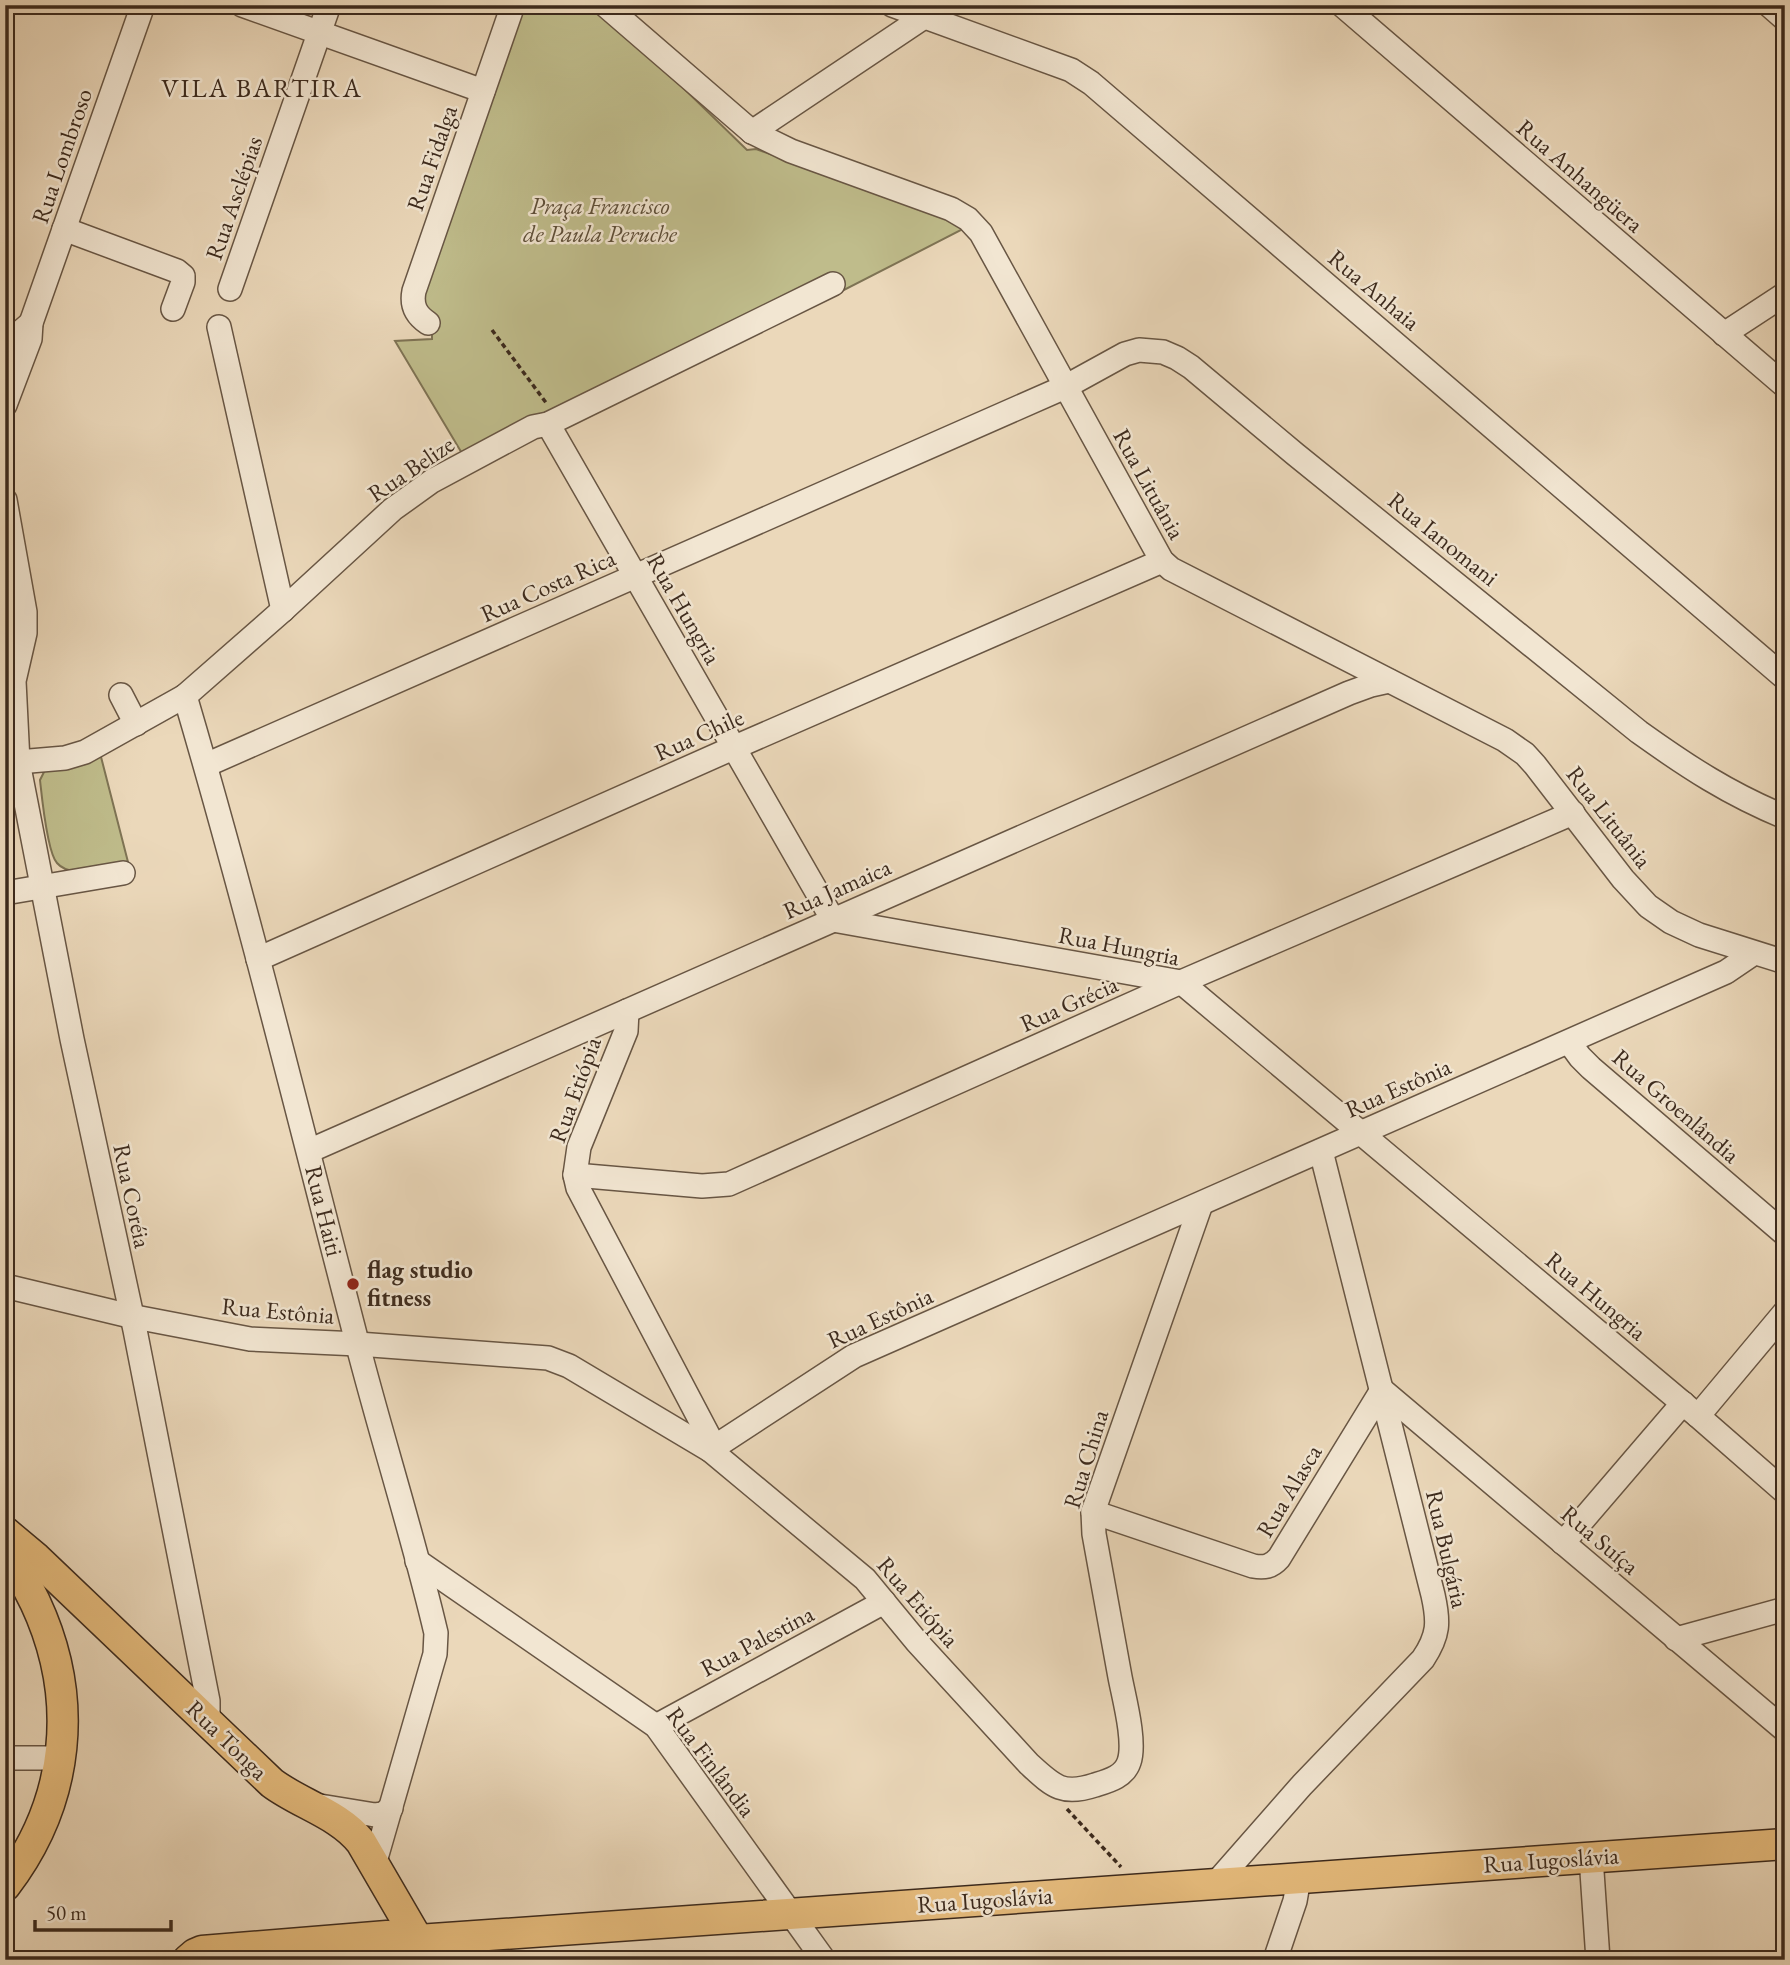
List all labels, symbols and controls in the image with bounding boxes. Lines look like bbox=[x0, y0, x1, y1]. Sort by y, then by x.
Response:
district label: VILA BARTIRA bbox=[161, 71, 363, 105]
street label: Rua Lombroso bbox=[24, 84, 99, 227]
street label: Rua Fidalga bbox=[399, 100, 464, 215]
street label: Rua Anhangüera bbox=[1511, 112, 1650, 239]
street label: Rua Asclépias bbox=[198, 132, 269, 264]
park label: Praça Francisco de Paula Peruche bbox=[523, 190, 678, 249]
street label: Rua Anhaia bbox=[1322, 242, 1427, 337]
street label: Rua Lituânia bbox=[1106, 423, 1193, 545]
street label: Rua Belize bbox=[362, 428, 460, 509]
street label: Rua Ianomani bbox=[1382, 485, 1505, 593]
street label: Rua Costa Rica bbox=[475, 542, 621, 629]
street label: Rua Hungria bbox=[640, 548, 729, 670]
street label: Rua Chile bbox=[649, 701, 748, 768]
street label: Rua Lituânia bbox=[1560, 759, 1659, 875]
street label: Rua Jamaica bbox=[778, 851, 896, 926]
street label: Rua Hungria bbox=[1056, 919, 1183, 973]
street label: Rua Grécia bbox=[1015, 968, 1123, 1039]
street label: Rua Etiópia bbox=[541, 1032, 608, 1147]
street label: Rua Groenlândia bbox=[1606, 1042, 1747, 1170]
street label: Rua Estônia bbox=[1340, 1050, 1456, 1125]
street label: Rua Coréia bbox=[106, 1141, 159, 1251]
street label: Rua Haiti bbox=[298, 1162, 351, 1260]
street label: Rua Hungria bbox=[1539, 1244, 1654, 1347]
place label: flag studio fitness bbox=[367, 1254, 473, 1313]
marker: flag studio fitness bbox=[345, 1276, 361, 1292]
street label: Rua Estônia bbox=[822, 1279, 938, 1355]
street label: Rua Estônia bbox=[220, 1290, 336, 1331]
street label: Rua China bbox=[1056, 1405, 1115, 1512]
street label: Rua Alasca bbox=[1249, 1438, 1329, 1543]
street label: Rua Bulgária bbox=[1419, 1487, 1476, 1611]
street label: Rua Suíça bbox=[1555, 1498, 1646, 1582]
street label: Rua Etiópia bbox=[870, 1550, 967, 1654]
street label: Rua Palestina bbox=[695, 1597, 819, 1683]
street label: Rua Tonga bbox=[180, 1693, 275, 1787]
street label: Rua Finlândia bbox=[660, 1700, 763, 1824]
street label: Rua Iugoslávia bbox=[1482, 1839, 1620, 1880]
street label: Rua Iugoslávia bbox=[916, 1879, 1054, 1920]
scale bar bbox=[35, 1888, 172, 1932]
text: 50 m bbox=[46, 1899, 87, 1926]

